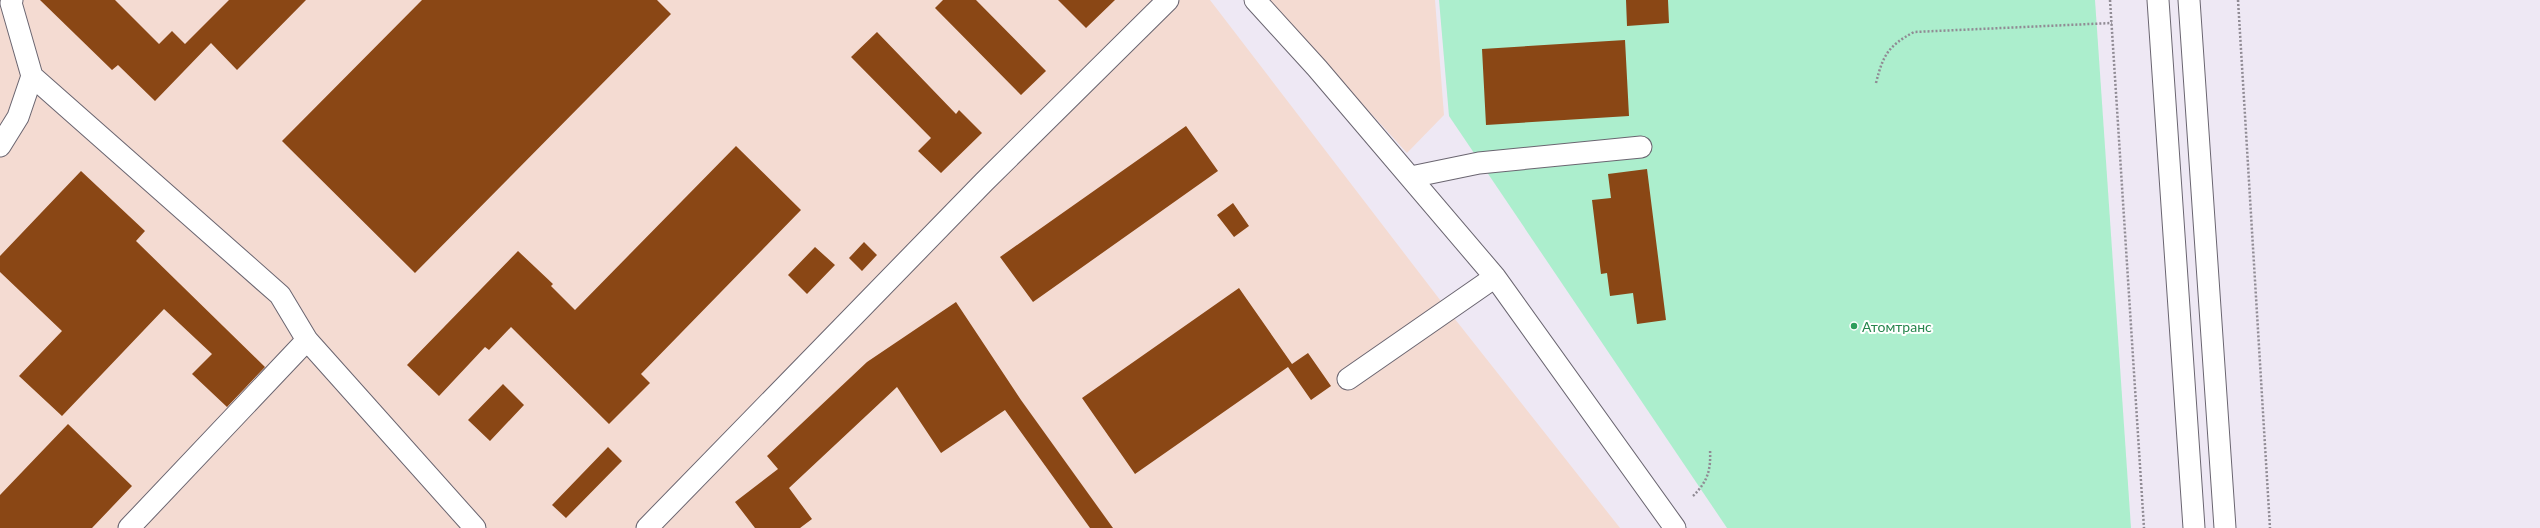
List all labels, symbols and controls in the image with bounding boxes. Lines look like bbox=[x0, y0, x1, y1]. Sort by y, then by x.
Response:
place label: Атомтранс bbox=[1862, 318, 1932, 335]
marker: Атомтранс bbox=[1849, 321, 1859, 331]

